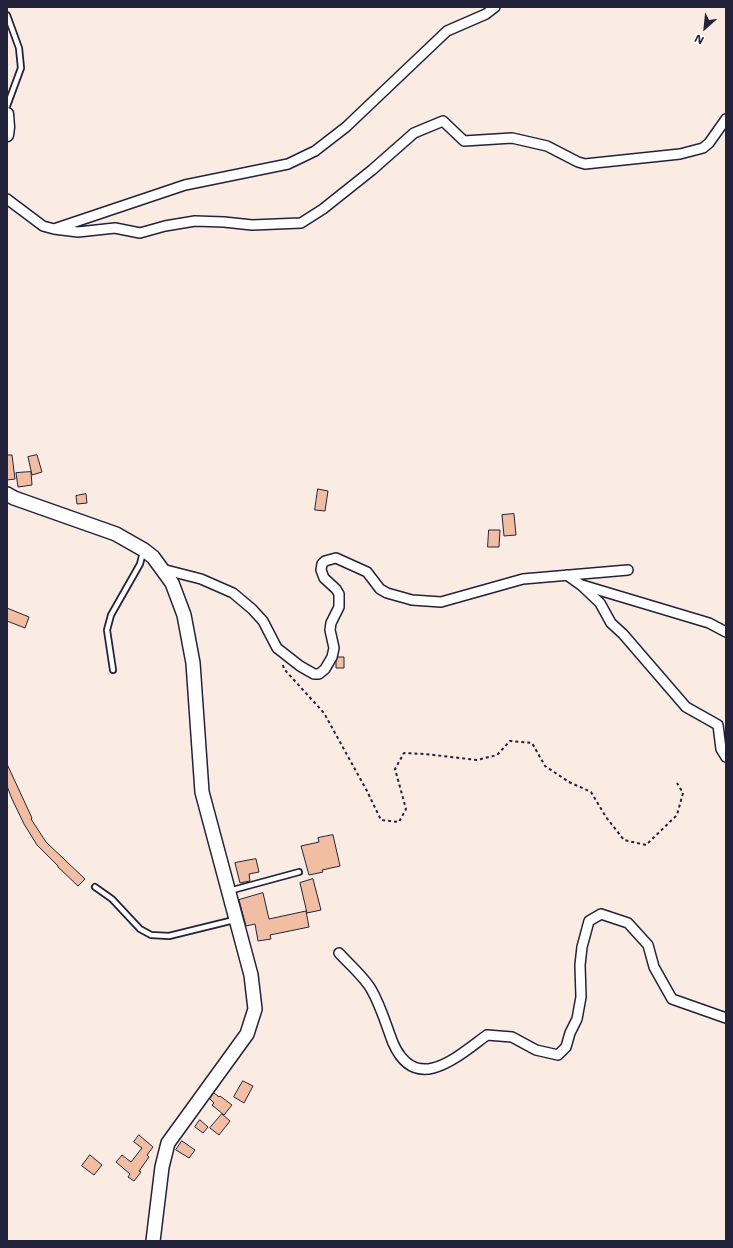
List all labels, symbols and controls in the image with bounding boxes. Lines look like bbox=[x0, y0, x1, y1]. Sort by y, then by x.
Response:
north arrow bbox=[685, 8, 725, 48]
text: N bbox=[692, 30, 707, 48]

